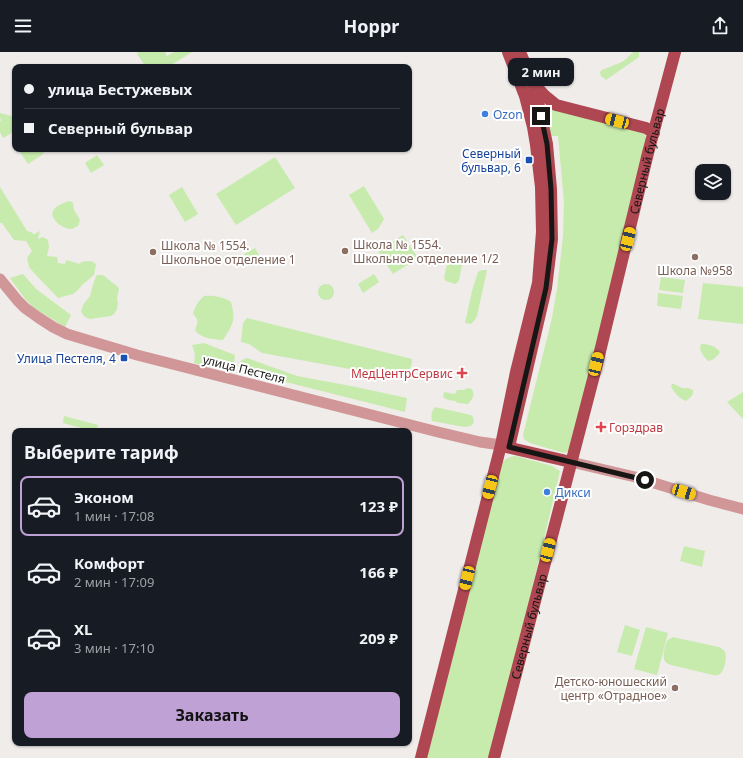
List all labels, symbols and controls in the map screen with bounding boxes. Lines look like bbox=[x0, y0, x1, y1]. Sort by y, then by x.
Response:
text: Hoppr bbox=[344, 14, 399, 38]
icon: menu bbox=[12, 15, 34, 37]
icon: share bbox=[709, 15, 731, 37]
callout: 2 мин bbox=[508, 58, 574, 86]
text: 2 мин bbox=[522, 63, 561, 81]
text: улица Бестужевых bbox=[48, 79, 192, 99]
place label: Ozon bbox=[493, 106, 523, 123]
street label: Северный бульвар bbox=[625, 106, 668, 216]
route end bbox=[532, 107, 550, 125]
marker: Ozon bbox=[480, 109, 490, 119]
car bbox=[604, 112, 630, 130]
text: Северный бульвар bbox=[48, 118, 193, 138]
place label: Северный бульвар, 6 bbox=[461, 145, 521, 176]
marker: Северный бульвар, 6 bbox=[524, 155, 534, 165]
map controls bbox=[695, 164, 731, 200]
button: layers bbox=[695, 164, 731, 200]
car bbox=[619, 226, 637, 252]
place label: Школа № 1554. Школьное отделение 1/2 bbox=[353, 236, 499, 267]
place label: Школа № 1554. Школьное отделение 1 bbox=[161, 237, 296, 268]
marker: Школа № 1554. Школьное отделение 1/2 bbox=[340, 246, 350, 256]
marker: Школа № 1554. Школьное отделение 1 bbox=[148, 247, 158, 257]
marker: Школа №958 bbox=[690, 252, 700, 262]
place label: Школа №958 bbox=[657, 262, 733, 279]
place label: Улица Пестеля, 4 bbox=[17, 350, 116, 367]
street label: улица Пестеля bbox=[201, 351, 287, 387]
car bbox=[587, 351, 605, 377]
marker: Улица Пестеля, 4 bbox=[119, 353, 129, 363]
place label: МедЦентрСервис bbox=[351, 365, 453, 382]
marker: МедЦентрСервис bbox=[456, 367, 468, 379]
place label: Горздрав bbox=[609, 419, 663, 436]
marker: Горздрав bbox=[596, 422, 606, 432]
text: Выберите тариф bbox=[24, 440, 179, 464]
route start bbox=[636, 471, 654, 489]
car bbox=[481, 474, 499, 500]
car bbox=[671, 483, 697, 501]
place label: Дикси bbox=[555, 484, 591, 501]
text: Эконом bbox=[74, 487, 134, 507]
marker: Дикси bbox=[542, 487, 552, 497]
icon: car bbox=[26, 488, 62, 524]
text: 123 ₽ bbox=[359, 496, 398, 516]
text: 1 мин · 17:08 bbox=[74, 507, 154, 525]
car bbox=[539, 537, 557, 563]
text: Комфорт bbox=[74, 553, 144, 573]
icon: car bbox=[26, 554, 62, 590]
text: 166 ₽ bbox=[359, 562, 398, 582]
car bbox=[458, 565, 476, 591]
street label: Северный бульвар bbox=[506, 572, 550, 681]
text: 2 мин · 17:09 bbox=[74, 573, 154, 591]
text: XL bbox=[74, 619, 92, 639]
icon: car bbox=[26, 620, 62, 656]
text: 209 ₽ bbox=[359, 628, 398, 648]
text: 3 мин · 17:10 bbox=[74, 639, 154, 657]
place label: Детско-юношеский центр «Отрадное» bbox=[555, 673, 667, 704]
marker: Детско-юношеский центр «Отрадное» bbox=[670, 683, 680, 693]
button: Заказать bbox=[24, 692, 400, 738]

